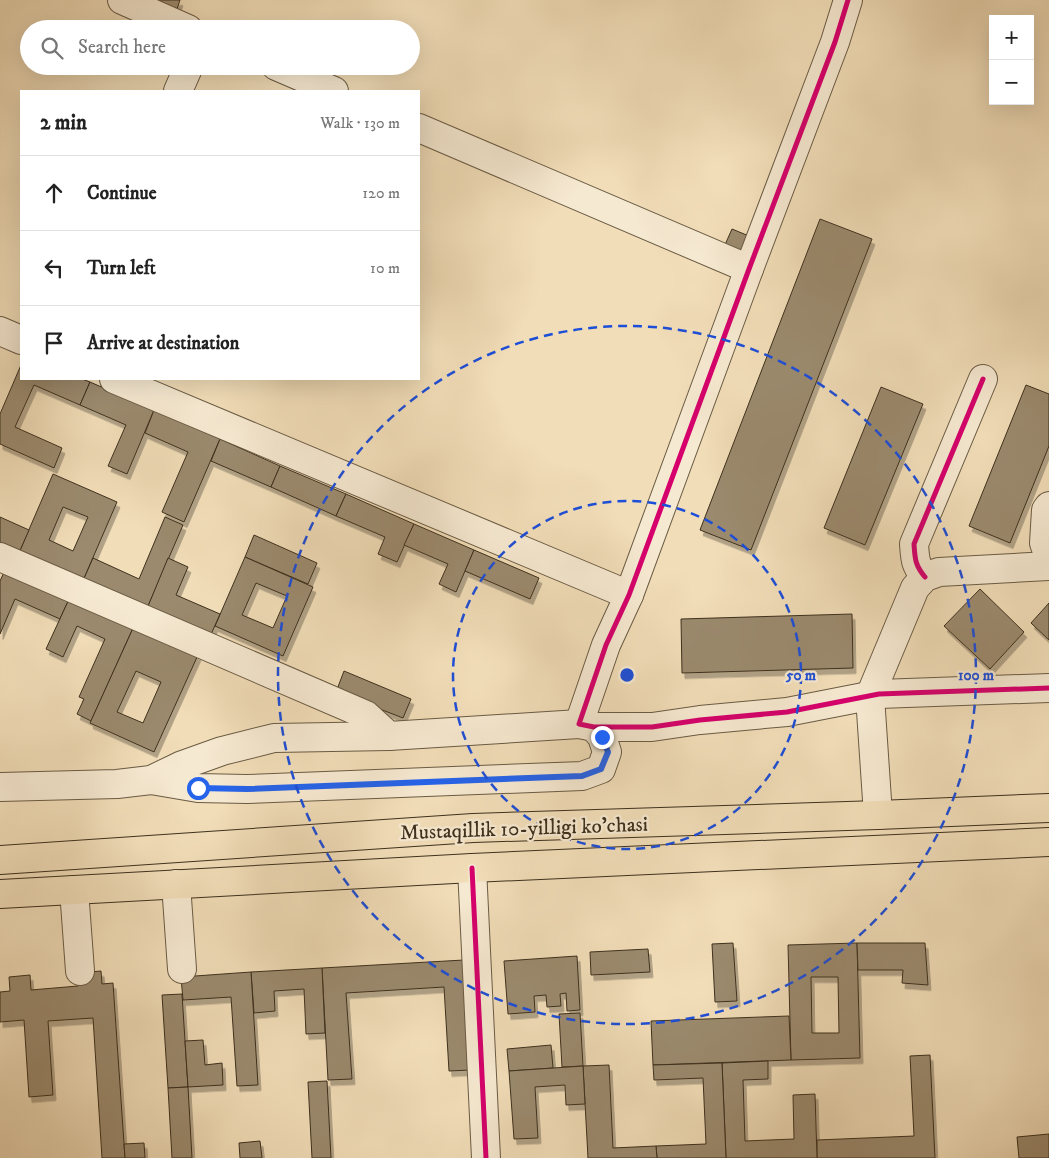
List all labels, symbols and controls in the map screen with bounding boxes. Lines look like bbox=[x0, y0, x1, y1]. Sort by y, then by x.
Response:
map controls bbox=[989, 15, 1034, 105]
button: + bbox=[989, 15, 1034, 60]
search box bbox=[20, 20, 420, 75]
icon: search bbox=[38, 34, 66, 62]
text: Search here bbox=[78, 36, 166, 59]
button: − bbox=[989, 60, 1034, 105]
text: 2 min bbox=[40, 110, 87, 136]
text: Walk · 130 m bbox=[320, 113, 400, 133]
icon: ahead bbox=[40, 179, 68, 207]
text: Continue bbox=[87, 182, 157, 205]
text: 120 m bbox=[362, 183, 400, 203]
icon: left bbox=[40, 254, 68, 282]
text: Turn left bbox=[87, 257, 156, 280]
text: 10 m bbox=[370, 258, 400, 278]
icon: arrive bbox=[40, 329, 68, 357]
text: Arrive at destination bbox=[87, 332, 239, 355]
centre of rings bbox=[618, 666, 636, 684]
text: 50 m bbox=[785, 666, 817, 685]
text: 100 m bbox=[958, 666, 995, 685]
route end bbox=[591, 726, 614, 749]
route start bbox=[187, 777, 210, 800]
street label: Mustaqillik 10-yilligi ko'chasi bbox=[400, 812, 649, 846]

